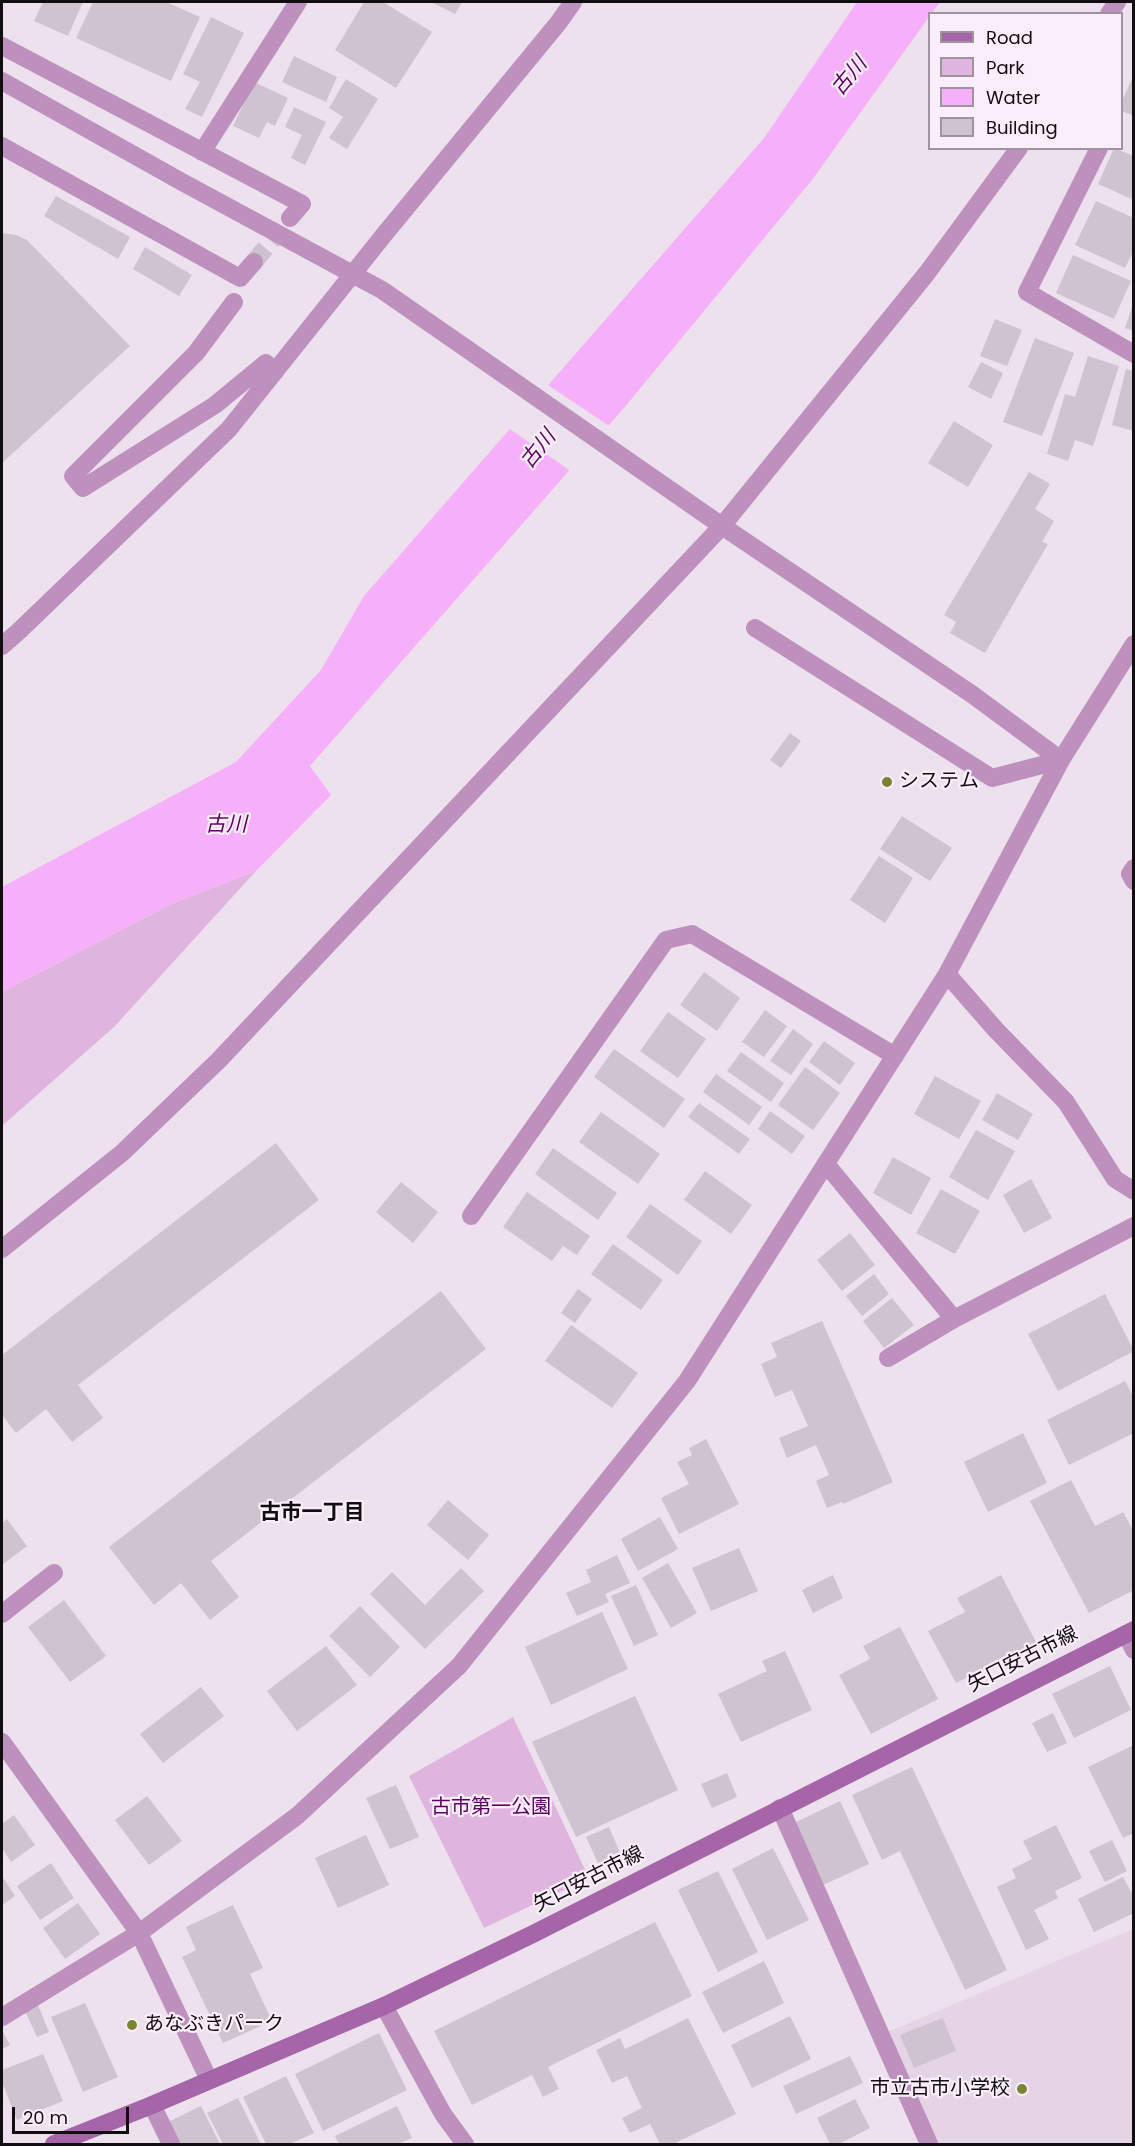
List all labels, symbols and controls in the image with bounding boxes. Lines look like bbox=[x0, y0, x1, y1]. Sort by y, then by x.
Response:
legend bbox=[928, 12, 1123, 150]
text: Road bbox=[986, 25, 1033, 50]
water label: 古川 bbox=[827, 53, 873, 101]
text: Park bbox=[986, 55, 1025, 80]
text: Water bbox=[986, 85, 1040, 110]
text: Building bbox=[986, 115, 1058, 140]
water label: 古川 bbox=[516, 426, 562, 474]
place label: システム bbox=[899, 770, 979, 794]
marker: システム bbox=[880, 775, 894, 789]
water label: 古川 bbox=[205, 813, 247, 839]
district label: 古市一丁目 bbox=[260, 1501, 364, 1527]
street label: 矢口安古市線 bbox=[964, 1622, 1082, 1698]
park label: 古市第一公園 bbox=[431, 1796, 551, 1820]
street label: 矢口安古市線 bbox=[530, 1842, 648, 1918]
place label: あなぶきパーク bbox=[144, 2013, 284, 2037]
marker: あなぶきパーク bbox=[125, 2018, 139, 2032]
place label: 市立古市小学校 bbox=[870, 2077, 1010, 2101]
marker: 市立古市小学校 bbox=[1015, 2082, 1029, 2096]
scale bar bbox=[15, 2095, 132, 2133]
text: 20 m bbox=[23, 2105, 68, 2130]

